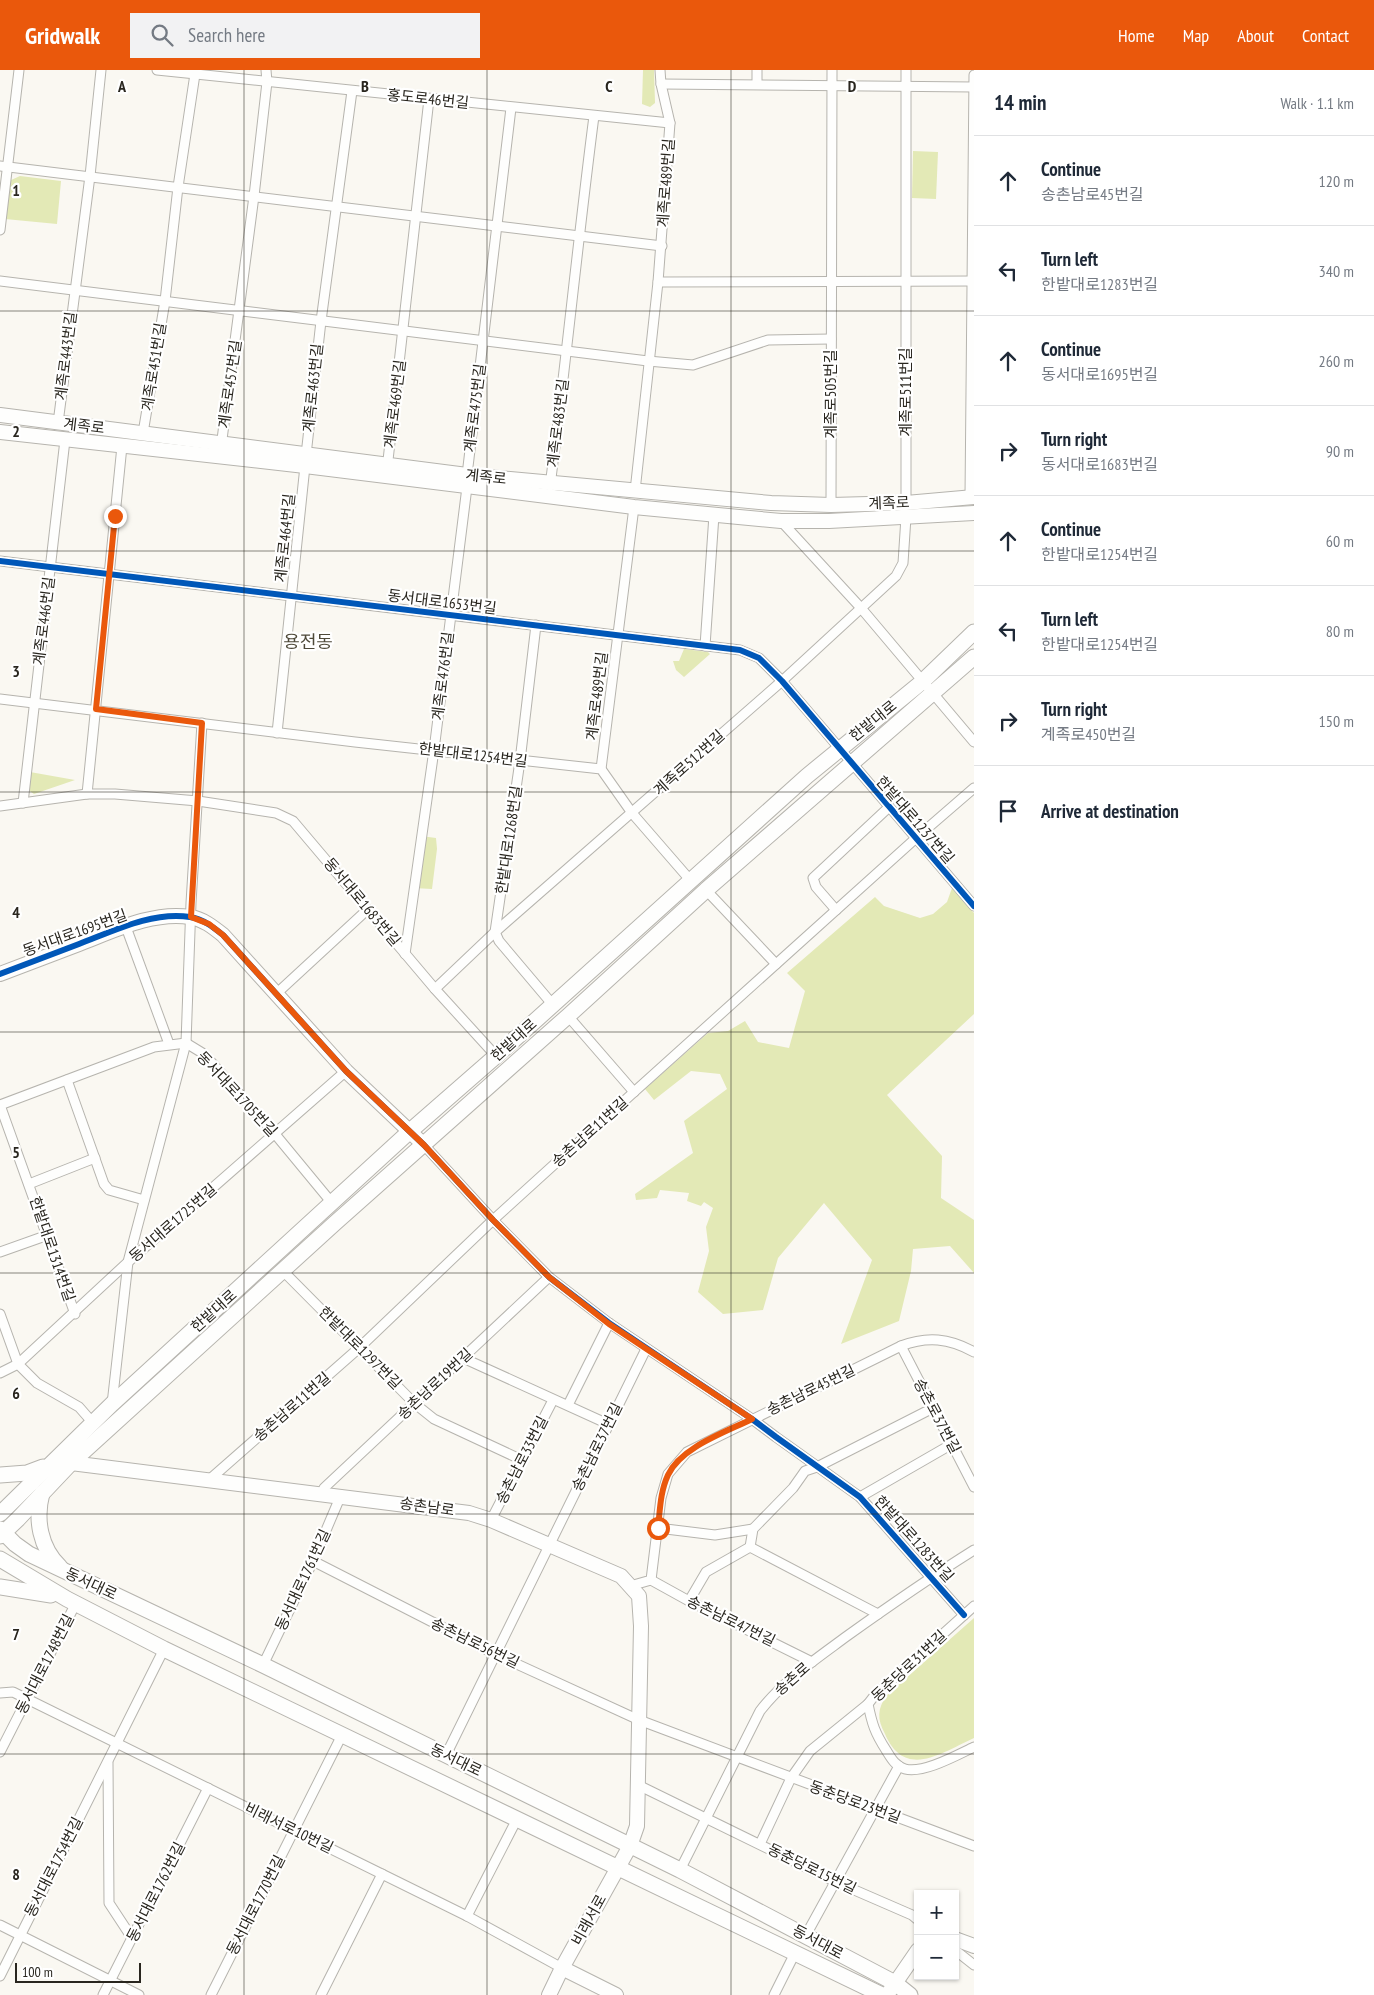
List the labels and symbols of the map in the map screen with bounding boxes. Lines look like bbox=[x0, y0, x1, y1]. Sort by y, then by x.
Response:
text: A bbox=[117, 76, 127, 96]
text: B bbox=[361, 76, 369, 96]
text: C bbox=[605, 76, 613, 96]
text: D bbox=[848, 76, 857, 96]
street label: 홍도로46번길 bbox=[386, 85, 470, 112]
street label: 계족로489번길 bbox=[653, 138, 678, 228]
text: 1 bbox=[12, 180, 20, 200]
street label: 계족로443번길 bbox=[51, 310, 80, 401]
street label: 계족로451번길 bbox=[137, 321, 170, 412]
street label: 계족로457번길 bbox=[214, 338, 245, 429]
street label: 계족로463번길 bbox=[298, 343, 327, 433]
street label: 계족로511번길 bbox=[896, 347, 915, 437]
street label: 계족로505번길 bbox=[821, 349, 840, 439]
street label: 계족로469번길 bbox=[380, 358, 409, 449]
street label: 계족로475번길 bbox=[460, 362, 489, 453]
street label: 계족로483번길 bbox=[543, 377, 572, 468]
street label: 계족로 bbox=[62, 414, 106, 437]
text: 2 bbox=[12, 421, 20, 441]
street label: 계족로 bbox=[464, 465, 508, 488]
street label: 계족로 bbox=[868, 492, 910, 513]
street label: 계족로464번길 bbox=[270, 493, 299, 583]
route end bbox=[104, 505, 127, 528]
street label: 계족로446번길 bbox=[29, 575, 58, 666]
street label: 동서대로1653번길 bbox=[386, 585, 498, 618]
district label: 용전동 bbox=[283, 630, 333, 653]
street label: 계족로476번길 bbox=[428, 630, 457, 721]
street label: 계족로489번길 bbox=[582, 650, 611, 741]
text: 3 bbox=[12, 661, 20, 681]
street label: 한밭대로 bbox=[845, 696, 900, 745]
street label: 계족로512번길 bbox=[649, 726, 728, 800]
street label: 한밭대로1254번길 bbox=[417, 738, 529, 771]
street label: 한밭대로1237번길 bbox=[872, 772, 959, 867]
street label: 한밭대로1268번길 bbox=[491, 784, 526, 896]
street label: 동서대로1683번길 bbox=[320, 854, 405, 950]
text: 4 bbox=[12, 902, 20, 922]
street label: 동서대로1695번길 bbox=[20, 905, 130, 960]
street label: 한밭대로 bbox=[487, 1014, 541, 1065]
street label: 동서대로1705번길 bbox=[193, 1047, 282, 1140]
street label: 송촌남로11번길 bbox=[548, 1092, 632, 1171]
text: 5 bbox=[12, 1142, 20, 1162]
street label: 동서대로1725번길 bbox=[125, 1179, 220, 1266]
street label: 한밭대로1314번길 bbox=[26, 1194, 79, 1304]
street label: 한밭대로 bbox=[187, 1285, 241, 1336]
street label: 한밭대로1297번길 bbox=[315, 1302, 406, 1393]
street label: 송촌남로19번길 bbox=[393, 1344, 476, 1423]
street label: 송촌남로45번길 bbox=[763, 1360, 858, 1419]
street label: 송촌남로11번길 bbox=[249, 1368, 334, 1445]
street label: 송촌로37번길 bbox=[910, 1375, 965, 1457]
text: 6 bbox=[12, 1383, 20, 1403]
street label: 송촌남로37번길 bbox=[567, 1399, 626, 1494]
street label: 송촌남로33번길 bbox=[491, 1413, 552, 1507]
street label: 한밭대로1283번길 bbox=[871, 1492, 958, 1586]
street label: 송촌남로 bbox=[398, 1493, 456, 1520]
route start bbox=[647, 1517, 670, 1540]
street label: 동서대로1761번길 bbox=[271, 1526, 334, 1634]
street label: 동서대로 bbox=[62, 1563, 120, 1604]
street label: 송촌남로47번길 bbox=[684, 1591, 779, 1650]
street label: 동서대로1748번길 bbox=[12, 1611, 78, 1717]
street label: 송촌남로56번길 bbox=[428, 1613, 523, 1672]
street label: 동춘당로31번길 bbox=[867, 1626, 950, 1705]
street label: 송촌로 bbox=[770, 1658, 814, 1699]
street label: 동서대로 bbox=[427, 1739, 485, 1780]
street label: 동춘당로23번길 bbox=[807, 1776, 904, 1827]
street label: 비래서로10번길 bbox=[242, 1798, 337, 1857]
street label: 동서대로1754번길 bbox=[20, 1814, 87, 1920]
street label: 동서대로1762번길 bbox=[122, 1839, 189, 1945]
street label: 동춘당로15번길 bbox=[765, 1839, 860, 1898]
street label: 동서대로1770번길 bbox=[222, 1852, 289, 1958]
text: 8 bbox=[12, 1864, 20, 1884]
street label: 비래서로 bbox=[567, 1891, 610, 1949]
street label: 동서대로 bbox=[789, 1920, 847, 1963]
scale bar bbox=[15, 1960, 141, 1983]

